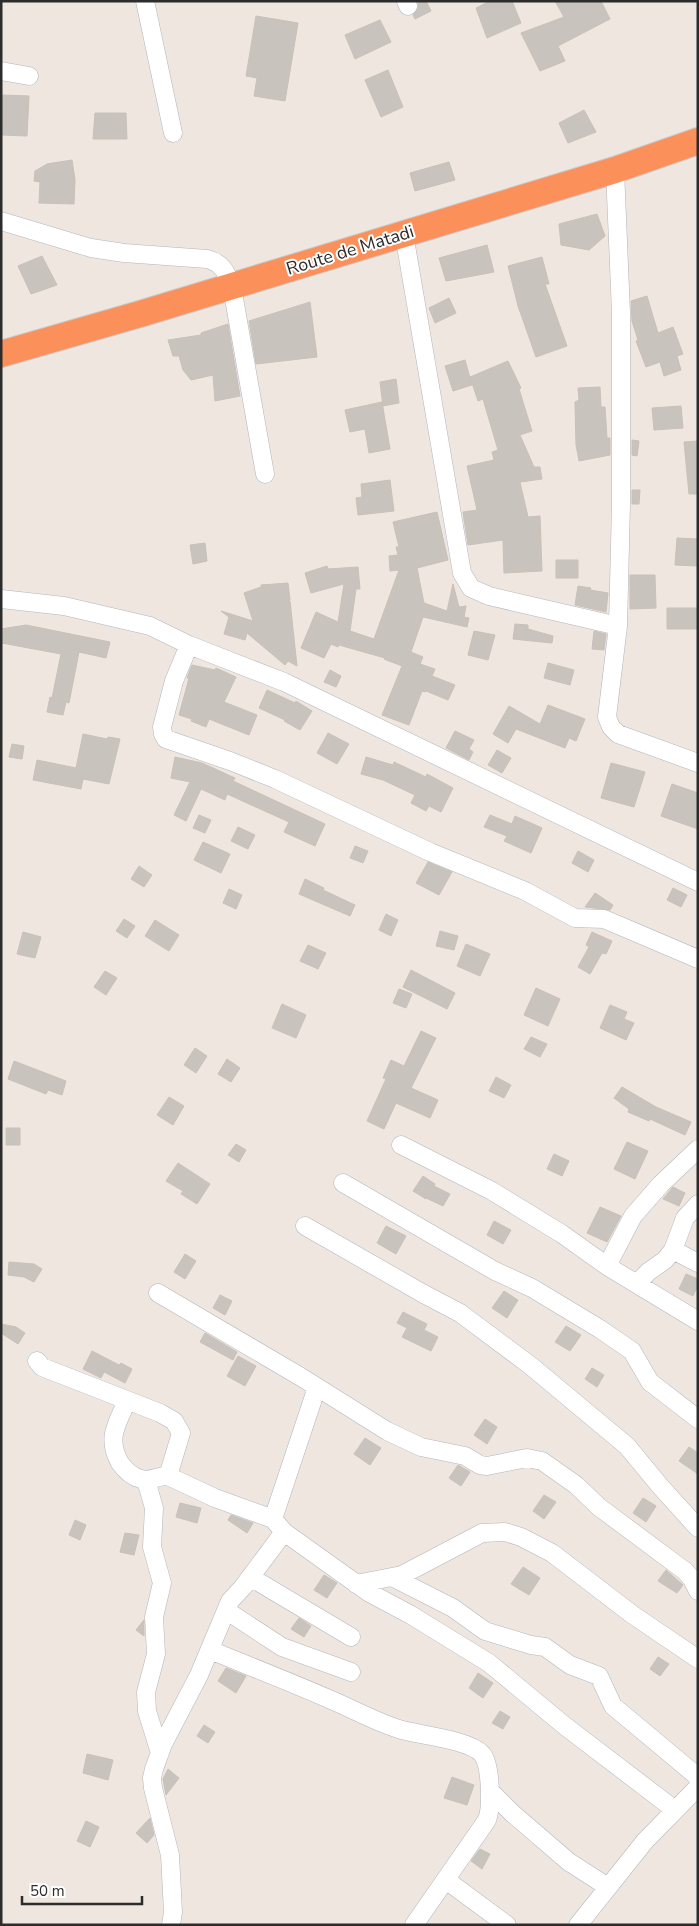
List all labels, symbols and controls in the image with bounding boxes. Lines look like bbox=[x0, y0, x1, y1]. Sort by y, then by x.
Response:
street label: Route de Matadi bbox=[283, 219, 417, 281]
scale bar bbox=[22, 1874, 142, 1906]
text: 50 m bbox=[30, 1881, 65, 1901]

